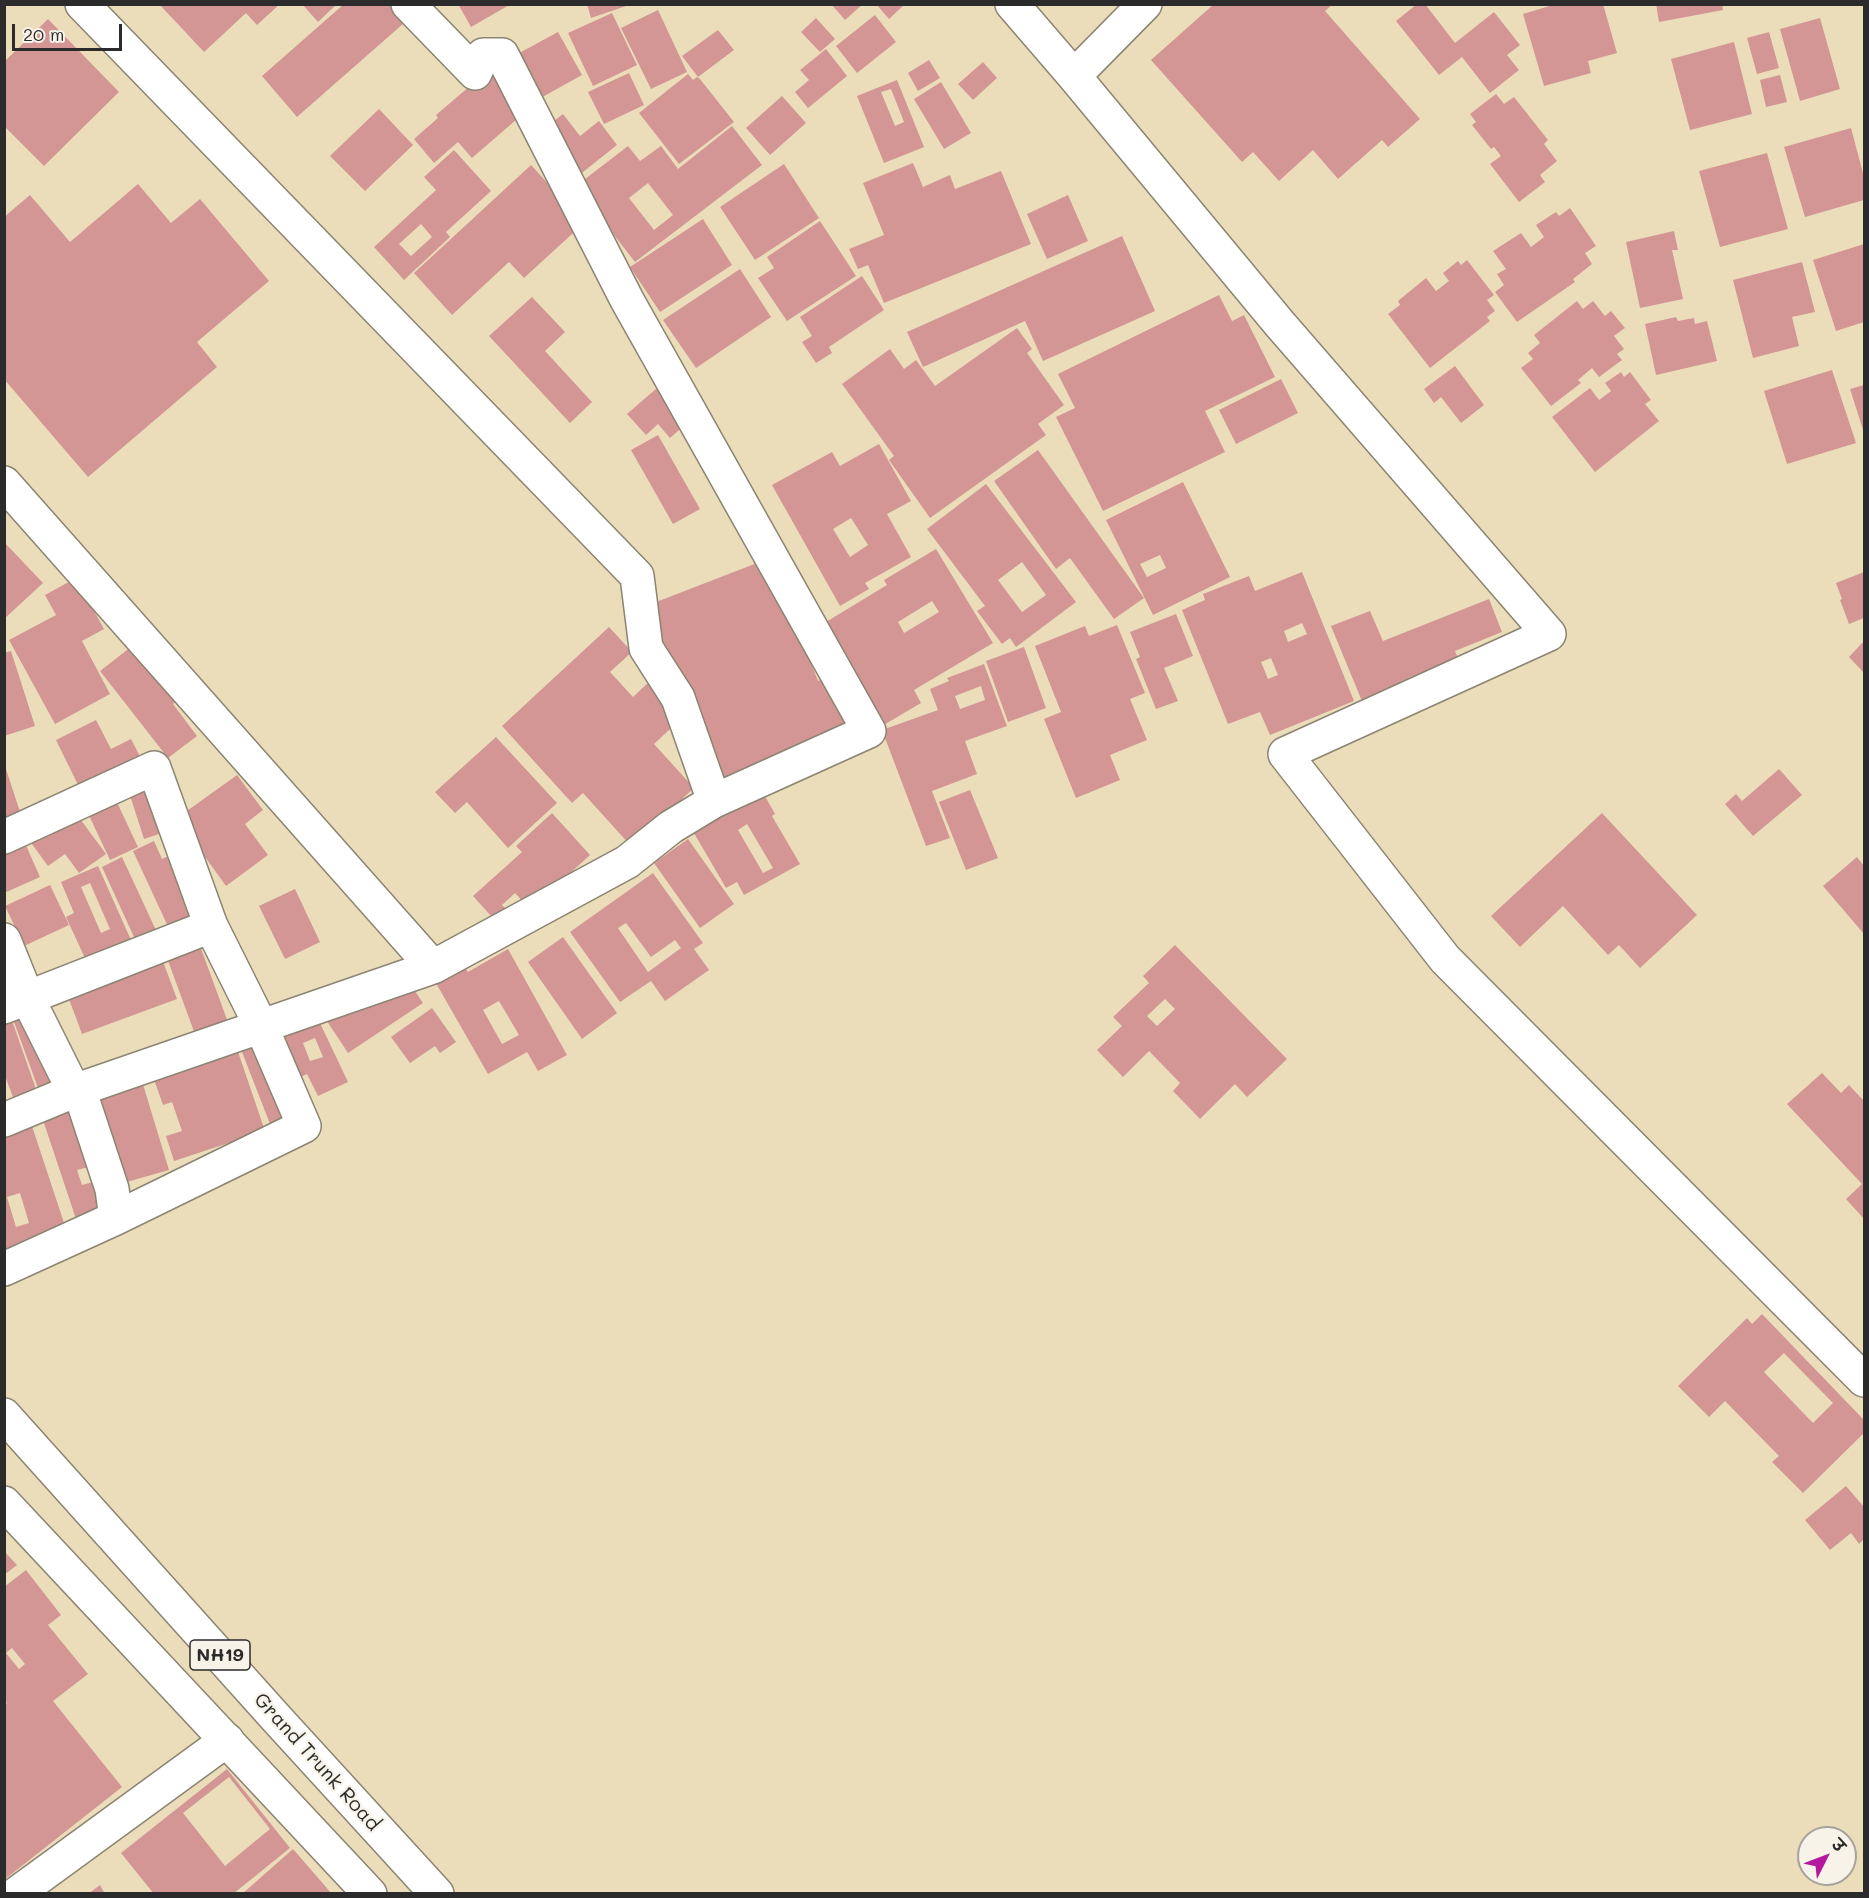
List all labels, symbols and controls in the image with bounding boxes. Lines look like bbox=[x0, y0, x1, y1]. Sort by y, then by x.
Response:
scale bar bbox=[15, 12, 124, 50]
text: 20 m bbox=[23, 22, 64, 46]
road number: NH19 bbox=[190, 1640, 250, 1670]
street label: Grand Trunk Road bbox=[249, 1688, 385, 1836]
north arrow bbox=[1797, 1826, 1857, 1886]
text: उ bbox=[1828, 1834, 1851, 1856]

